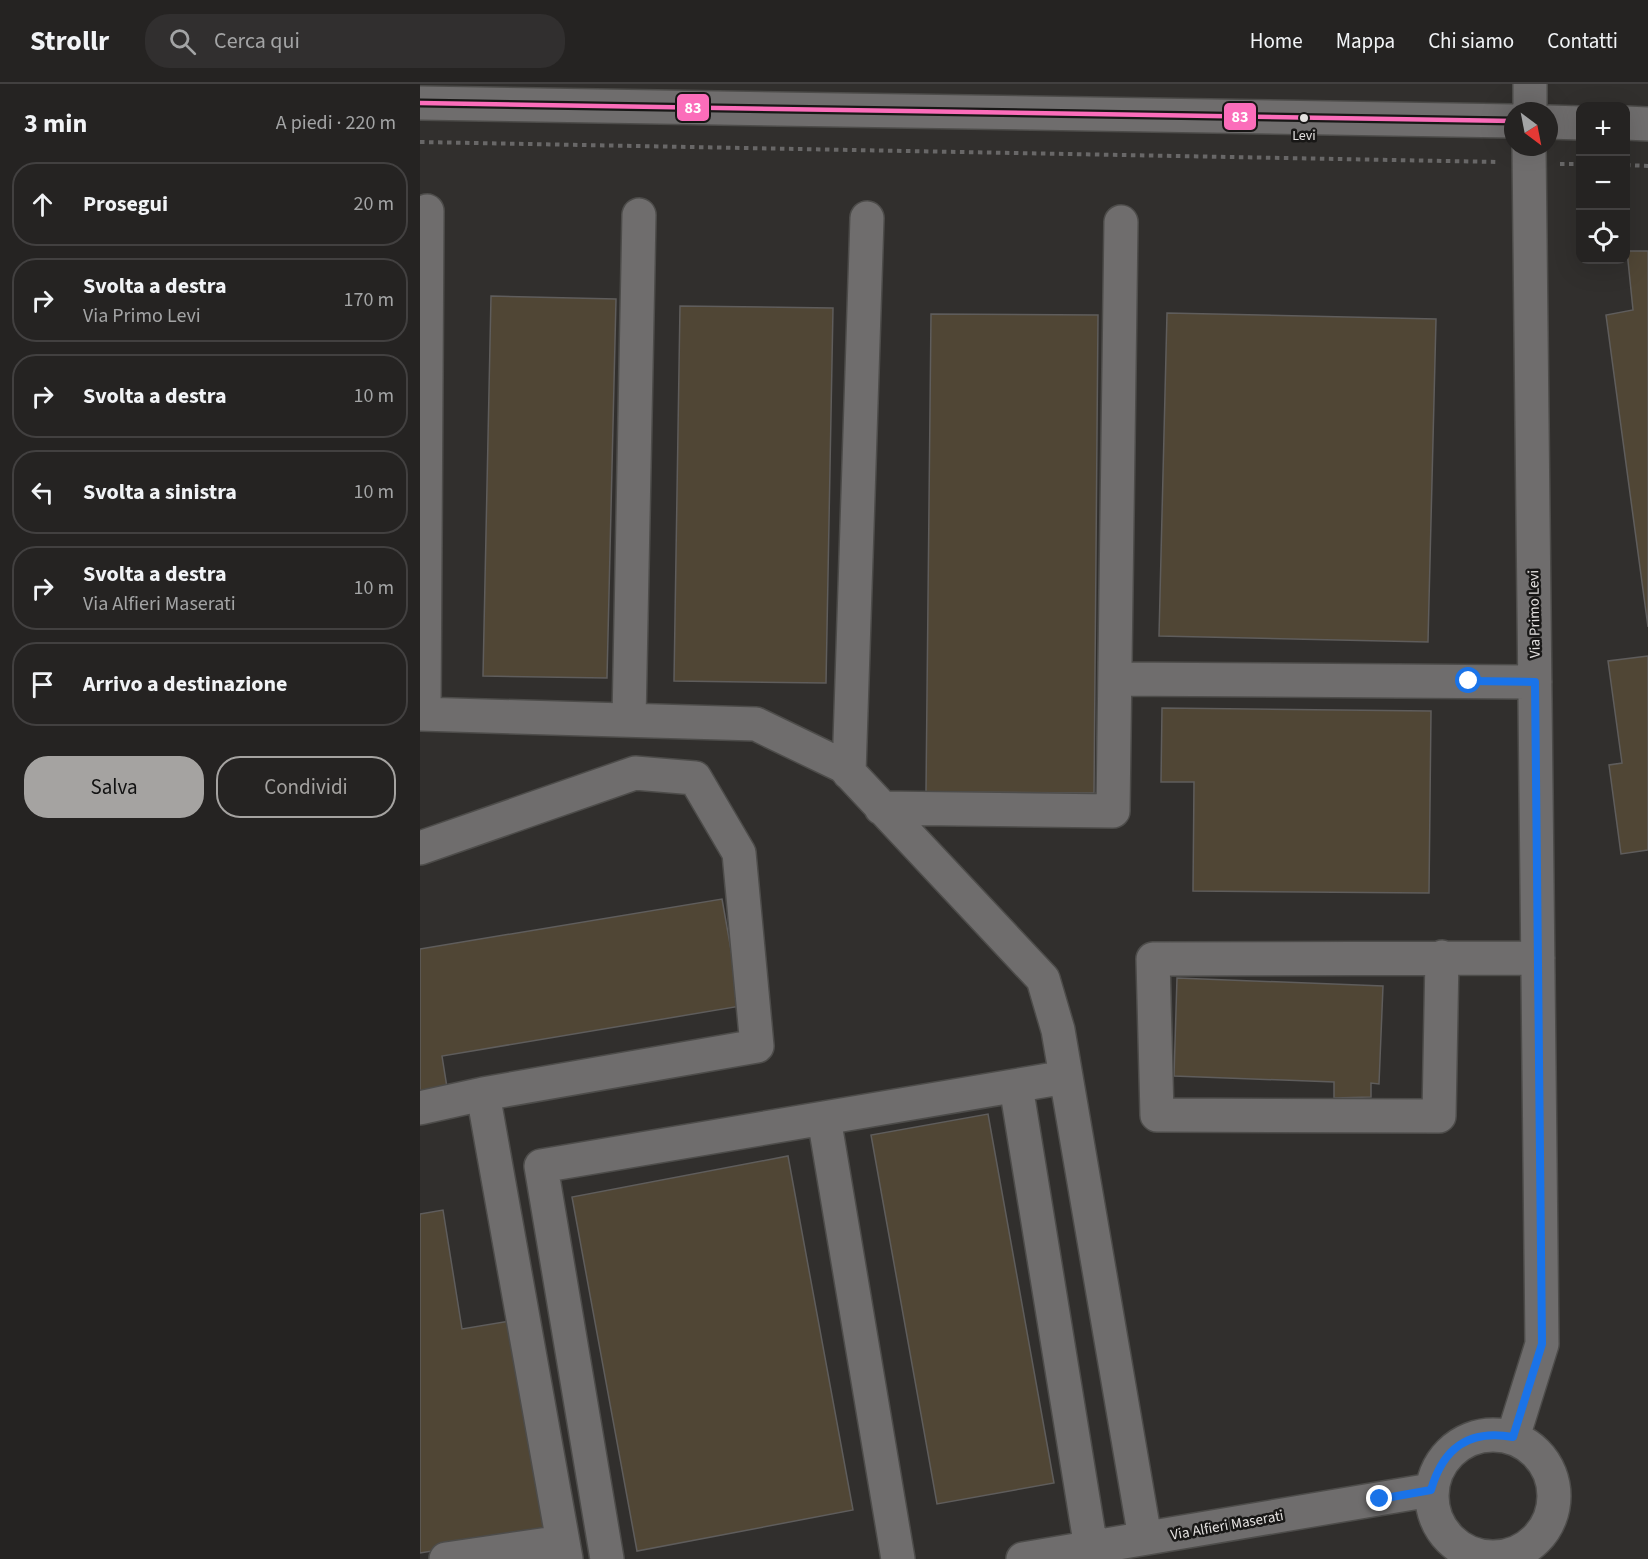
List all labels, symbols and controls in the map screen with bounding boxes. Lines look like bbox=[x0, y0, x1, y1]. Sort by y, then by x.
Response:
search box bbox=[145, 14, 565, 68]
text: Strollr bbox=[30, 21, 109, 61]
icon: search bbox=[166, 25, 199, 58]
text: Cerca qui bbox=[214, 25, 300, 57]
text: Home bbox=[1250, 26, 1303, 56]
text: Mappa bbox=[1336, 26, 1395, 56]
text: Chi siamo bbox=[1428, 26, 1514, 56]
text: Contatti bbox=[1547, 26, 1618, 56]
line badge: 83 bbox=[676, 93, 710, 122]
text: 83 bbox=[685, 97, 701, 119]
line badge: 83 bbox=[1223, 102, 1257, 131]
north arrow bbox=[1504, 102, 1558, 156]
map controls bbox=[1576, 102, 1630, 264]
button: + bbox=[1576, 102, 1630, 156]
text: 3 min bbox=[24, 105, 87, 142]
text: 83 bbox=[1232, 106, 1248, 128]
text: A piedi · 220 m bbox=[276, 109, 396, 137]
marker: Levi bbox=[1298, 112, 1310, 124]
place label: Levi bbox=[1292, 126, 1316, 146]
button: − bbox=[1576, 156, 1630, 210]
icon: ahead bbox=[26, 188, 59, 221]
text: Prosegui bbox=[83, 188, 168, 220]
text: 20 m bbox=[354, 190, 394, 218]
button: locate bbox=[1576, 210, 1630, 264]
text: Svolta a destra bbox=[83, 270, 227, 302]
icon: right bbox=[26, 284, 59, 317]
text: 170 m bbox=[344, 286, 394, 314]
text: Via Primo Levi bbox=[83, 302, 201, 330]
icon: right bbox=[26, 380, 59, 413]
text: Svolta a destra bbox=[83, 380, 227, 412]
text: 10 m bbox=[354, 382, 394, 410]
icon: left bbox=[26, 476, 59, 509]
text: Svolta a sinistra bbox=[83, 476, 237, 508]
text: 10 m bbox=[354, 478, 394, 506]
text: Svolta a destra bbox=[83, 558, 227, 590]
street label: Via Primo Levi bbox=[1523, 570, 1546, 658]
icon: right bbox=[26, 572, 59, 605]
text: 10 m bbox=[354, 574, 394, 602]
text: Via Alfieri Maserati bbox=[83, 590, 236, 618]
route start bbox=[1455, 667, 1481, 693]
icon: arrive bbox=[26, 668, 59, 701]
text: Arrivo a destinazione bbox=[83, 668, 288, 700]
button: Salva bbox=[24, 756, 204, 818]
button: Condividi bbox=[216, 756, 396, 818]
route end bbox=[1366, 1485, 1392, 1511]
street label: Via Alfieri Maserati bbox=[1169, 1505, 1285, 1546]

